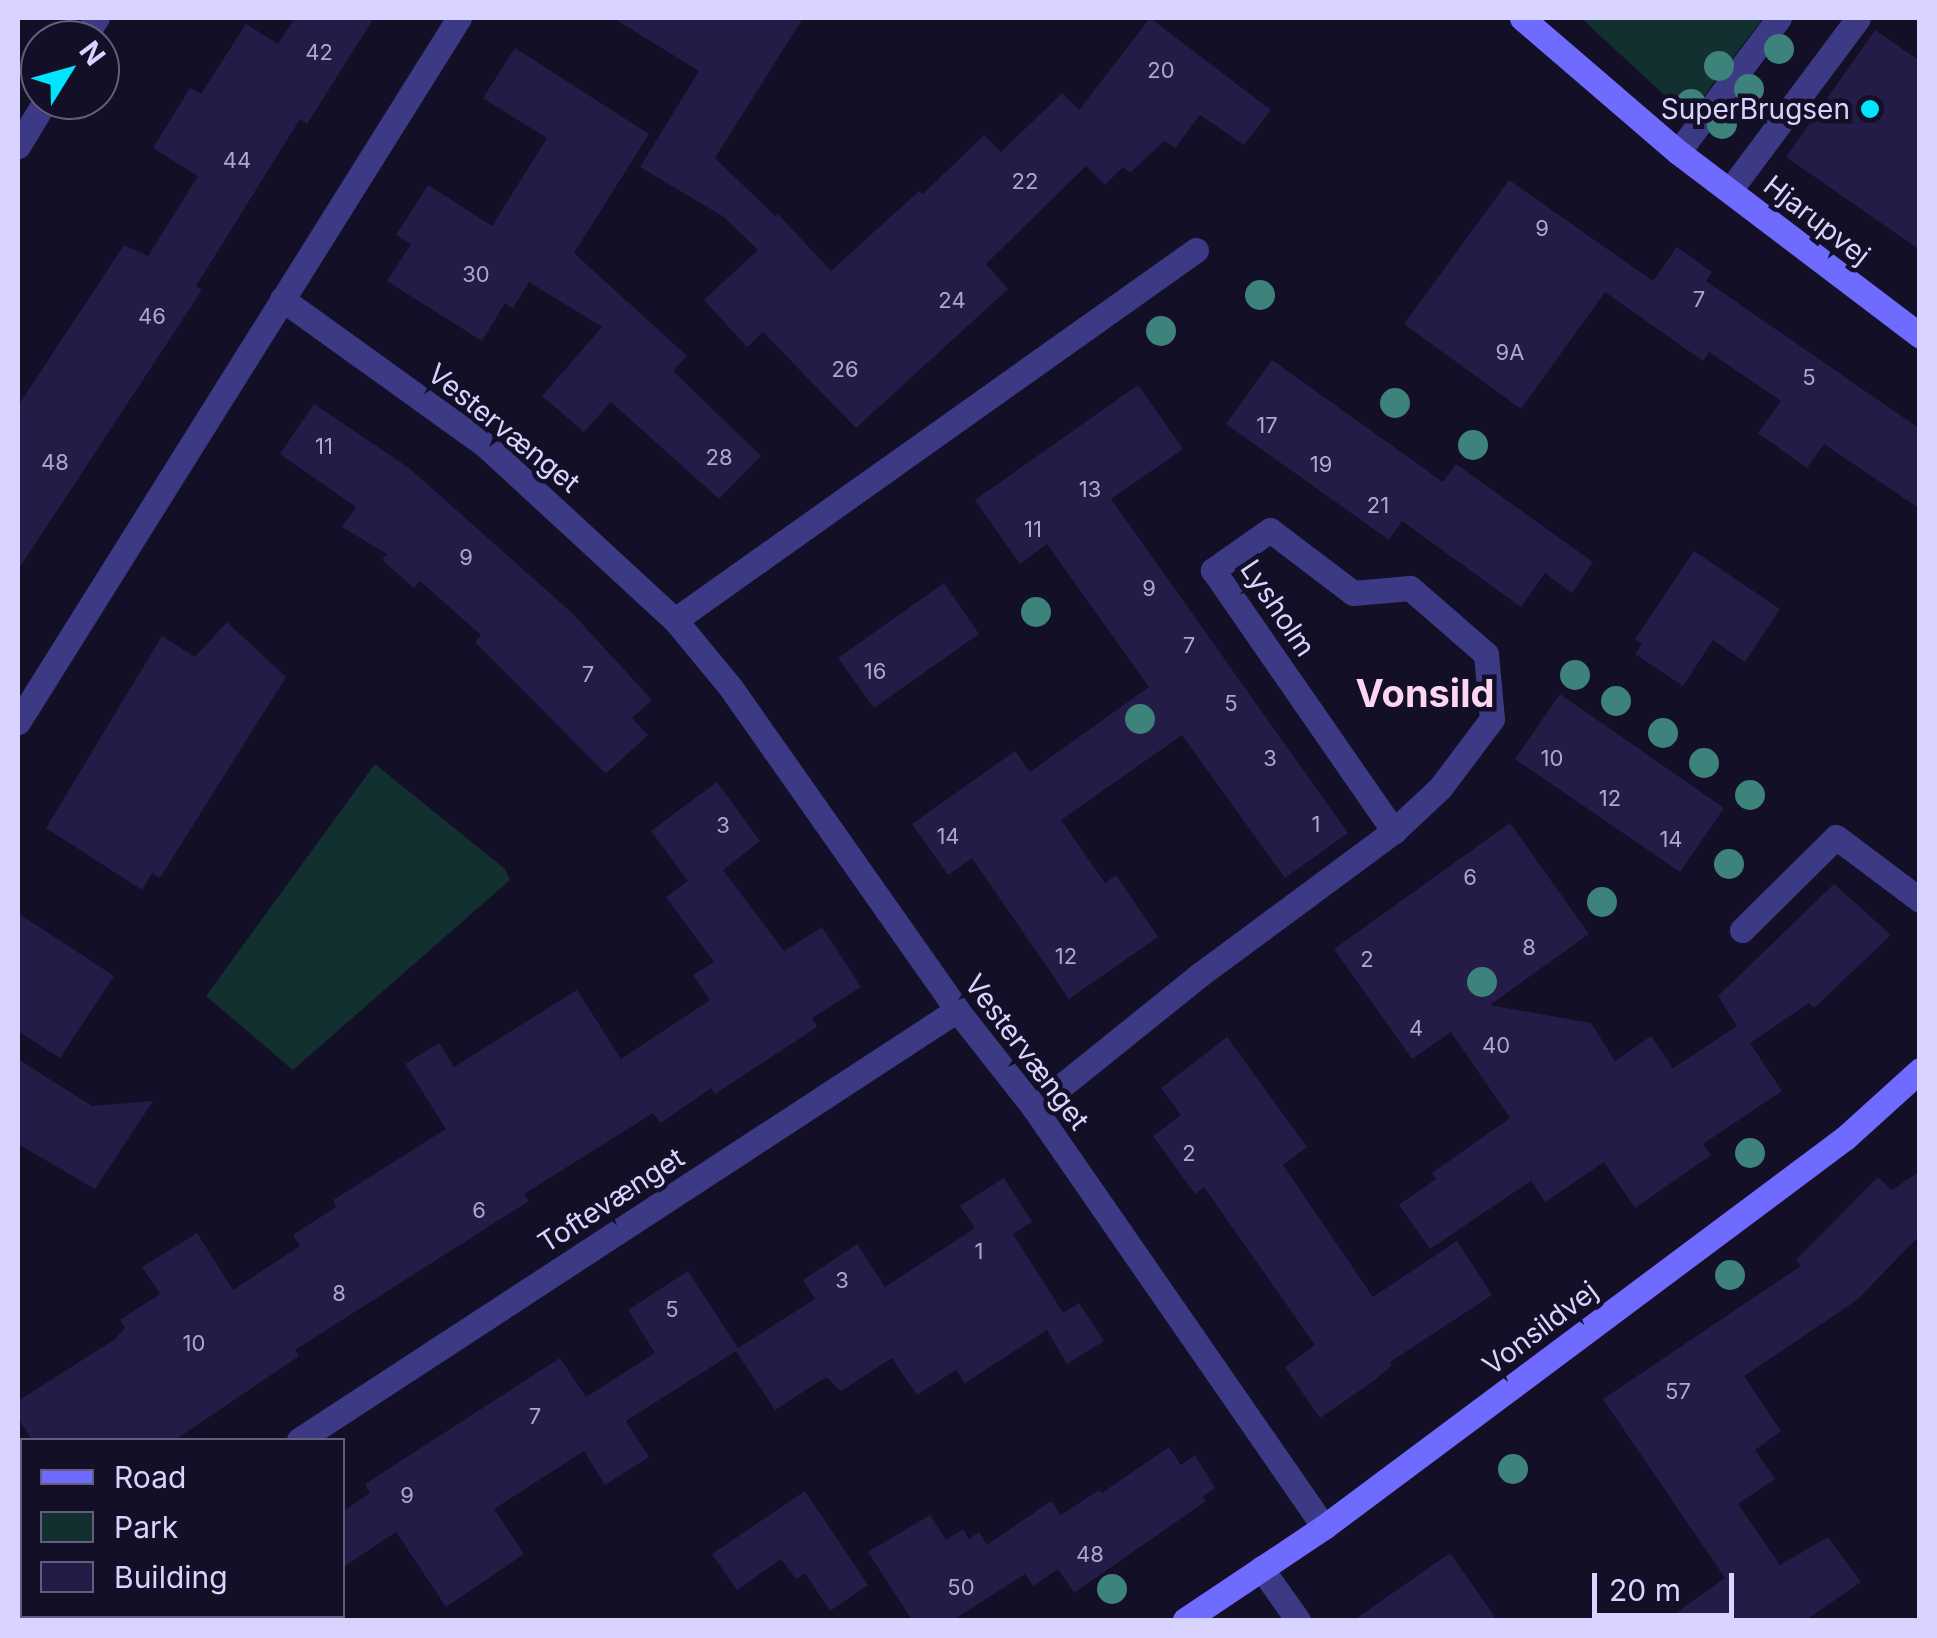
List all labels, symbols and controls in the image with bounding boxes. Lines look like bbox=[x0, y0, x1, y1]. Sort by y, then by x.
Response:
north arrow bbox=[20, 20, 120, 120]
text: N bbox=[72, 34, 112, 72]
house number: 42 bbox=[305, 40, 333, 66]
house number: 20 bbox=[1147, 58, 1175, 84]
place label: SuperBrugsen bbox=[1661, 92, 1850, 126]
marker: SuperBrugsen bbox=[1859, 98, 1881, 120]
house number: 44 bbox=[223, 148, 251, 174]
street label: Hjarupvej bbox=[1757, 168, 1877, 272]
house number: 22 bbox=[1012, 169, 1038, 195]
house number: 9 bbox=[1535, 216, 1549, 242]
house number: 30 bbox=[462, 262, 490, 288]
house number: 7 bbox=[1693, 287, 1705, 313]
house number: 24 bbox=[938, 288, 966, 314]
house number: 46 bbox=[138, 304, 166, 330]
house number: 9A bbox=[1496, 340, 1524, 366]
street label: Vestervænget bbox=[421, 357, 587, 499]
house number: 26 bbox=[831, 357, 859, 383]
house number: 5 bbox=[1802, 365, 1816, 391]
house number: 17 bbox=[1256, 413, 1278, 439]
house number: 11 bbox=[315, 434, 333, 460]
house number: 28 bbox=[705, 445, 733, 471]
house number: 48 bbox=[41, 450, 69, 476]
house number: 19 bbox=[1310, 452, 1332, 478]
house number: 13 bbox=[1079, 477, 1101, 503]
house number: 21 bbox=[1367, 493, 1389, 519]
house number: 11 bbox=[1024, 517, 1042, 543]
house number: 9 bbox=[459, 545, 473, 571]
street label: Lysholm bbox=[1234, 553, 1322, 663]
house number: 9 bbox=[1142, 576, 1156, 602]
house number: 7 bbox=[1183, 633, 1195, 659]
house number: 16 bbox=[864, 659, 886, 685]
house number: 7 bbox=[582, 662, 594, 688]
district label: Vonsild bbox=[1356, 671, 1494, 717]
house number: 5 bbox=[1224, 691, 1238, 717]
house number: 3 bbox=[1263, 746, 1277, 772]
house number: 10 bbox=[1541, 746, 1563, 772]
house number: 12 bbox=[1599, 786, 1621, 812]
house number: 1 bbox=[1312, 812, 1320, 838]
house number: 3 bbox=[716, 813, 730, 839]
house number: 14 bbox=[936, 824, 960, 850]
house number: 14 bbox=[1659, 827, 1683, 853]
house number: 6 bbox=[1463, 865, 1477, 891]
house number: 8 bbox=[1522, 935, 1536, 961]
house number: 12 bbox=[1055, 944, 1077, 970]
house number: 2 bbox=[1360, 947, 1374, 973]
street label: Vestervænget bbox=[958, 968, 1096, 1136]
house number: 4 bbox=[1409, 1016, 1423, 1042]
house number: 40 bbox=[1482, 1033, 1510, 1059]
street label: Toftevænget bbox=[532, 1140, 690, 1260]
house number: 2 bbox=[1182, 1141, 1196, 1167]
house number: 6 bbox=[472, 1198, 486, 1224]
house number: 1 bbox=[975, 1239, 983, 1265]
house number: 3 bbox=[835, 1268, 849, 1294]
street label: Vonsildvej bbox=[1476, 1274, 1604, 1382]
house number: 8 bbox=[332, 1281, 346, 1307]
house number: 5 bbox=[665, 1297, 679, 1323]
house number: 10 bbox=[183, 1331, 205, 1357]
house number: 57 bbox=[1665, 1379, 1691, 1405]
house number: 7 bbox=[529, 1404, 541, 1430]
legend bbox=[20, 1438, 345, 1618]
text: Road bbox=[114, 1459, 186, 1495]
house number: 9 bbox=[400, 1483, 414, 1509]
text: Park bbox=[114, 1509, 178, 1545]
house number: 48 bbox=[1076, 1542, 1104, 1568]
scale bar bbox=[1597, 1553, 1740, 1615]
text: Building bbox=[114, 1559, 228, 1595]
text: 20 m bbox=[1609, 1572, 1681, 1608]
house number: 50 bbox=[947, 1575, 975, 1601]

